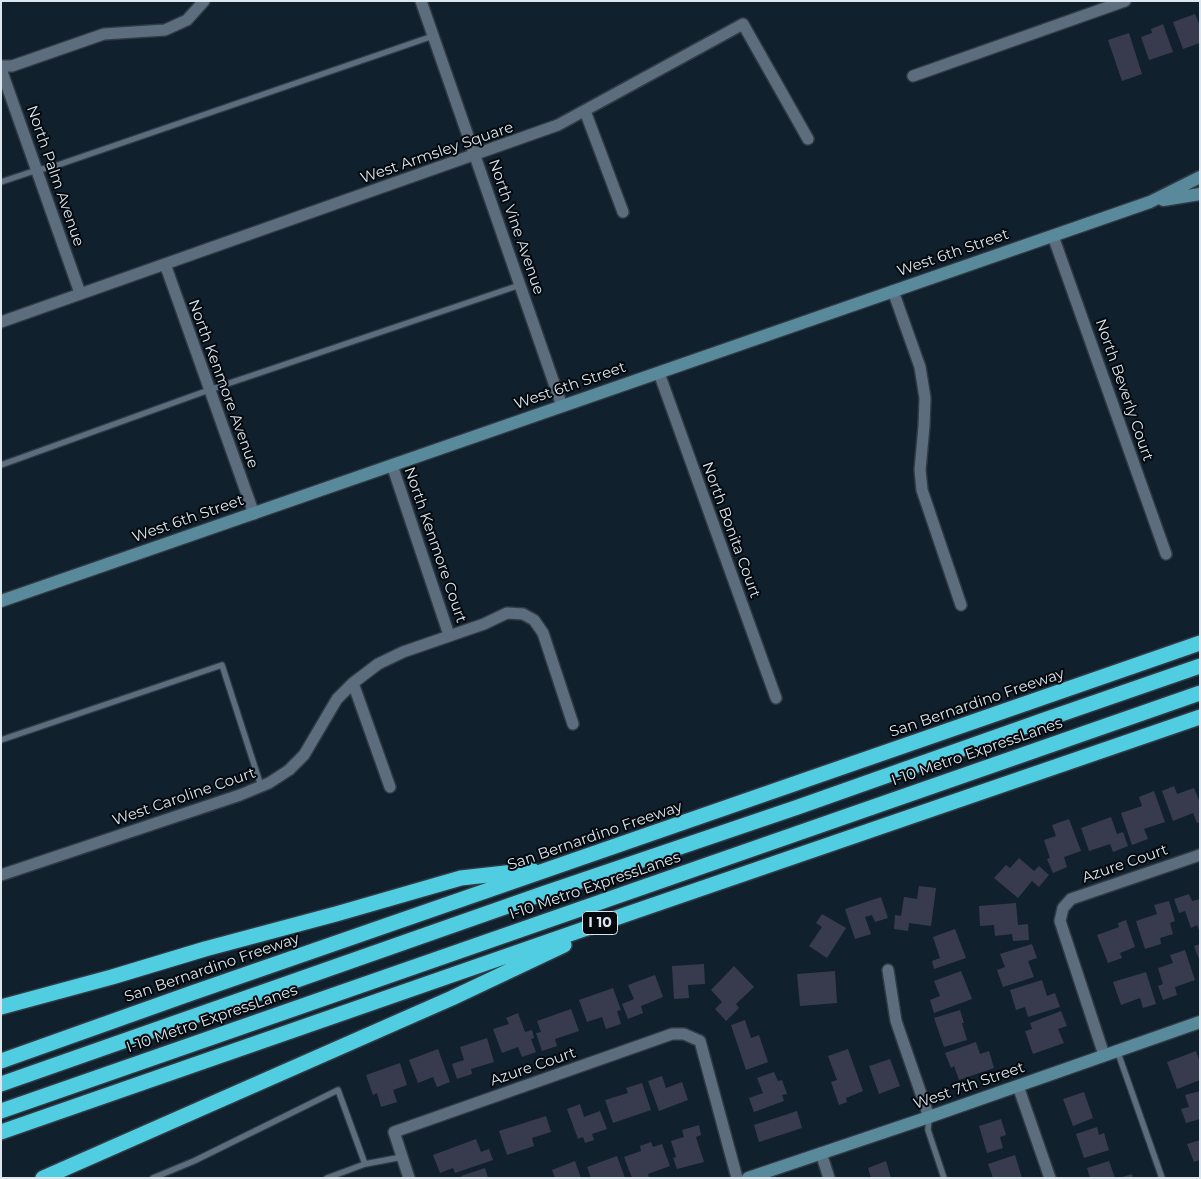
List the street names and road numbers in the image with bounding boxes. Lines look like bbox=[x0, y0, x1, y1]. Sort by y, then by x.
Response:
street label: North Palm Avenue bbox=[22, 103, 88, 249]
street label: West Armsley Square bbox=[358, 118, 516, 188]
street label: North Vine Avenue bbox=[484, 157, 548, 297]
street label: West 6th Street bbox=[895, 225, 1011, 281]
street label: North Kenmore Avenue bbox=[184, 297, 262, 471]
street label: North Beverly Court bbox=[1091, 317, 1157, 463]
street label: West 6th Street bbox=[512, 358, 628, 414]
street label: North Bonita Court bbox=[698, 460, 764, 600]
street label: North Kenmore Court bbox=[400, 465, 470, 625]
street label: West 6th Street bbox=[130, 491, 246, 547]
street label: San Bernardino Freeway bbox=[887, 665, 1067, 741]
street label: I-10 Metro ExpressLanes bbox=[889, 714, 1065, 790]
street label: West Caroline Court bbox=[110, 764, 258, 830]
street label: San Bernardino Freeway bbox=[505, 798, 685, 874]
street label: Azure Court bbox=[1080, 841, 1170, 887]
street label: I-10 Metro ExpressLanes bbox=[507, 848, 683, 924]
road number: I 10 bbox=[582, 911, 618, 934]
street label: San Bernardino Freeway bbox=[122, 930, 302, 1006]
street label: I-10 Metro ExpressLanes bbox=[124, 981, 300, 1057]
street label: Azure Court bbox=[488, 1044, 578, 1090]
street label: West 7th Street bbox=[911, 1059, 1027, 1113]

